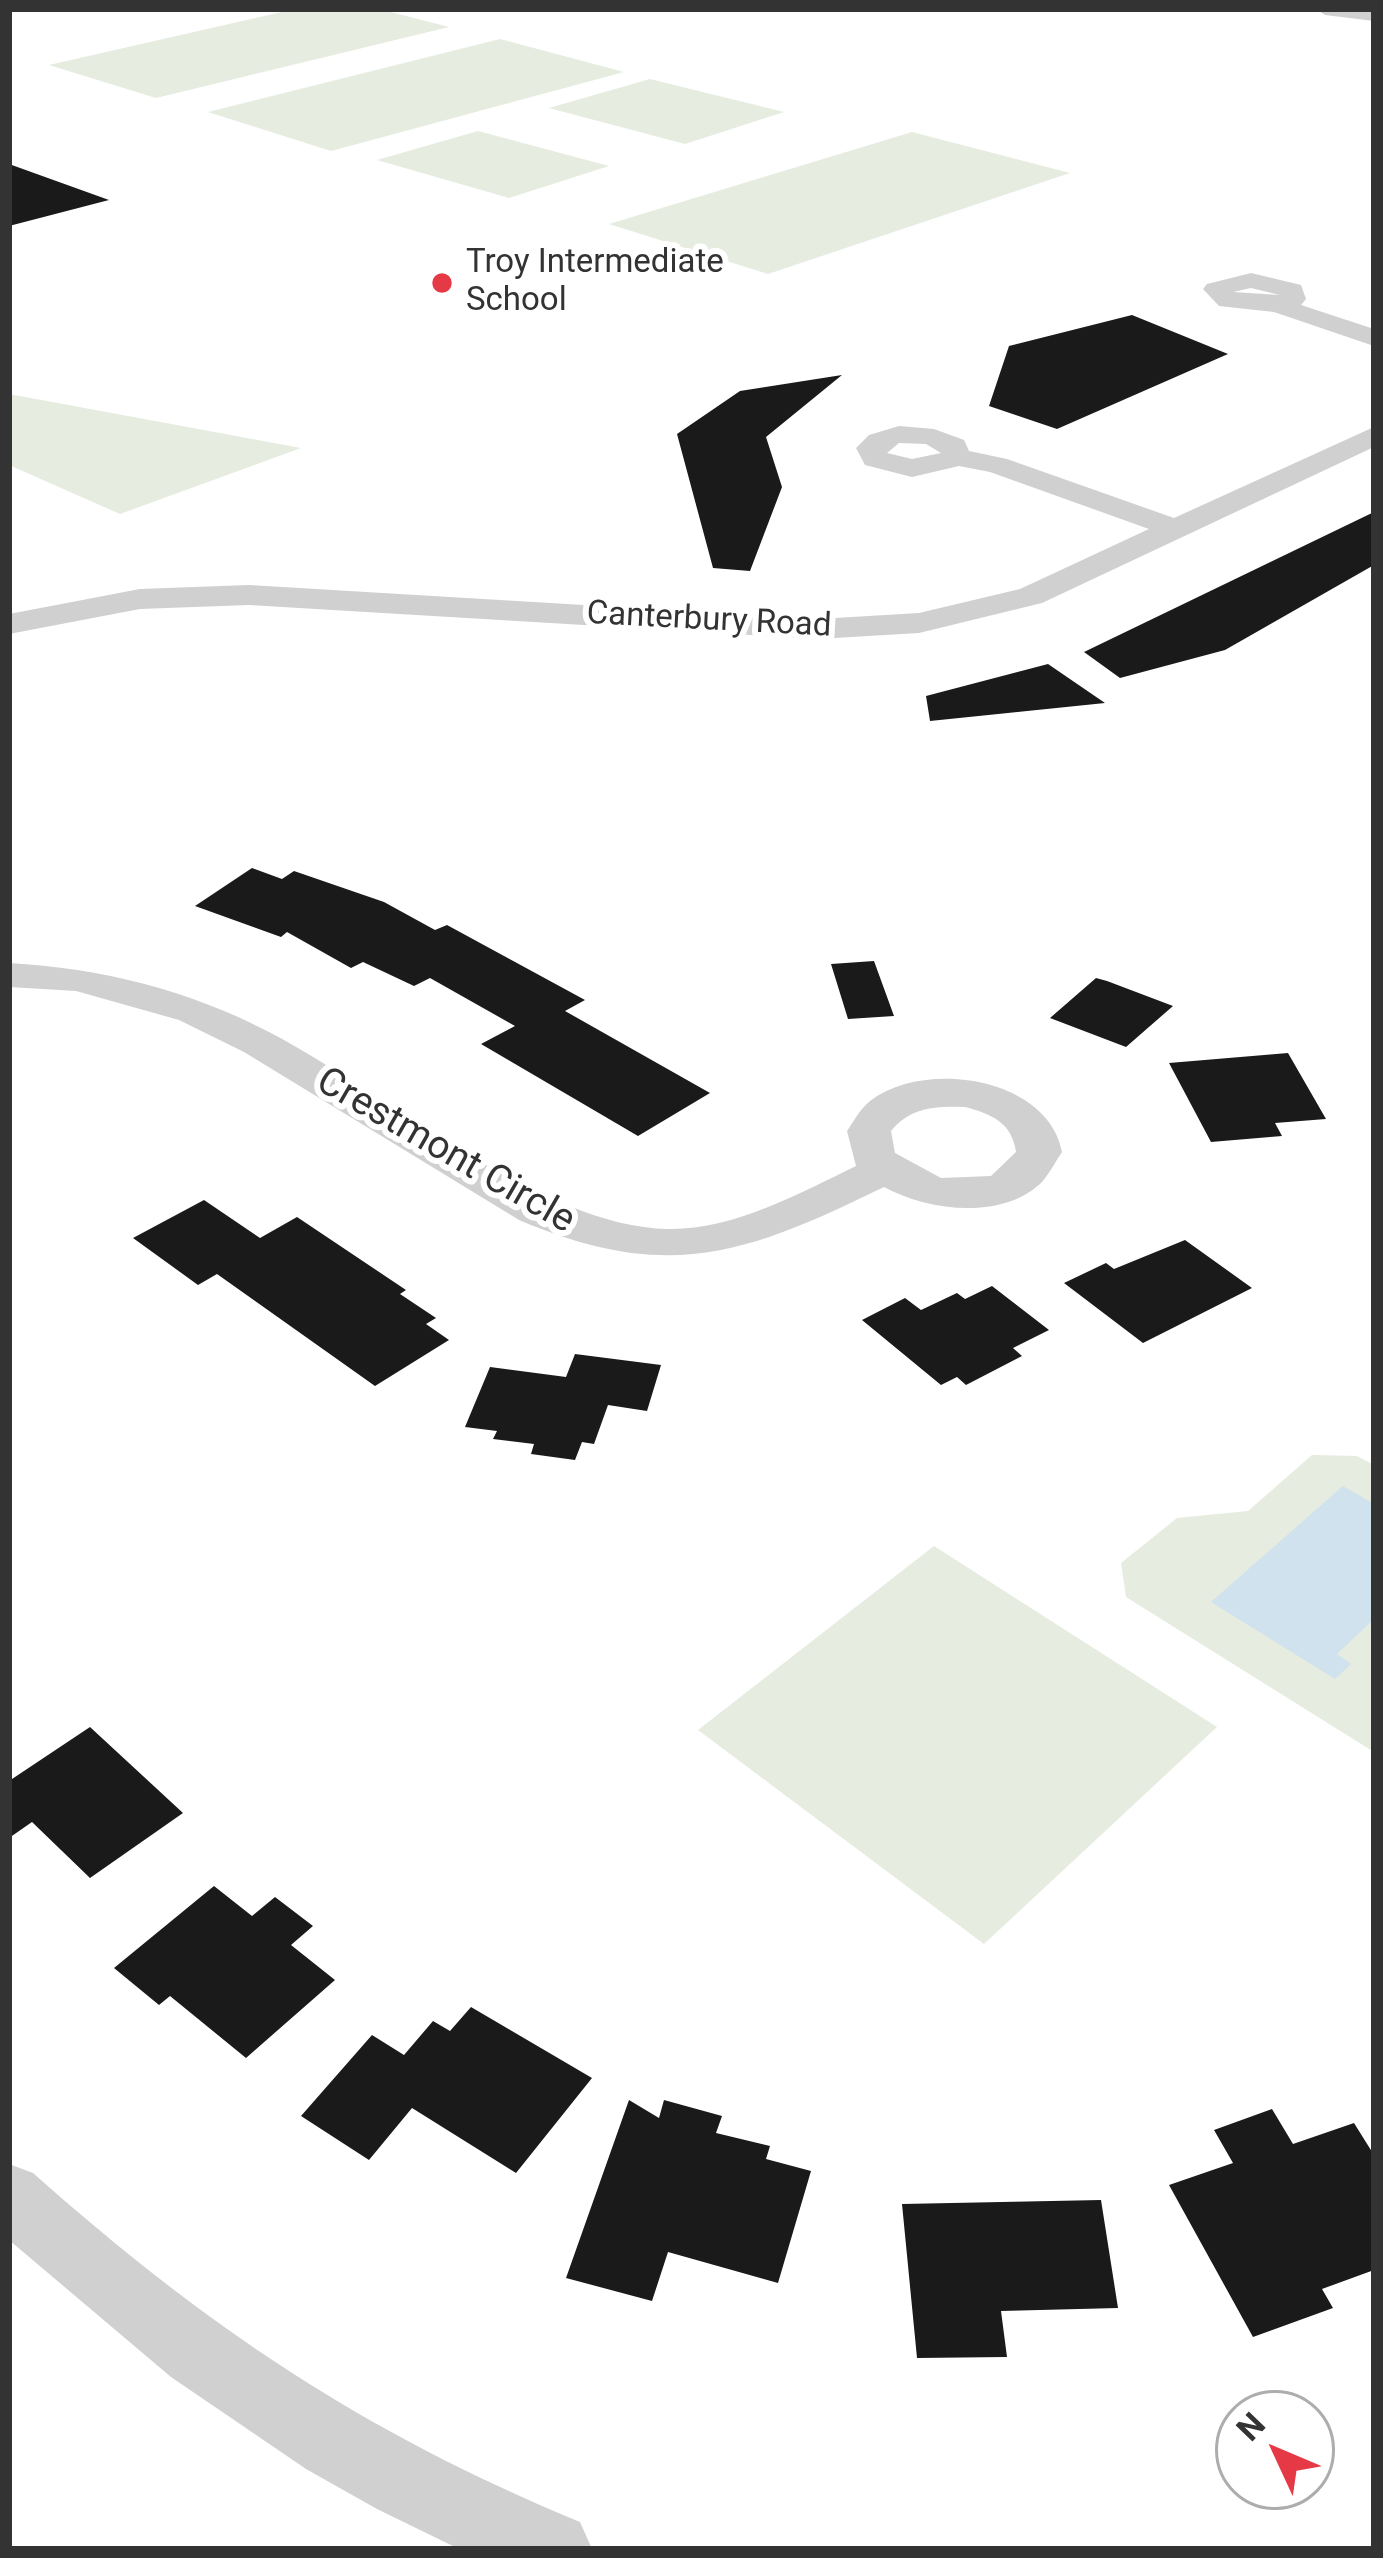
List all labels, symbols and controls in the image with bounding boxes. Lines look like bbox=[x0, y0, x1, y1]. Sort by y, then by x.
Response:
place label: Troy Intermediate School bbox=[466, 244, 724, 322]
marker: Troy Intermediate School bbox=[429, 270, 455, 296]
street label: Canterbury Road bbox=[586, 595, 832, 647]
street label: Crestmont Circle bbox=[308, 1059, 582, 1245]
north arrow bbox=[1215, 2390, 1335, 2510]
text: N bbox=[1229, 2405, 1273, 2449]

